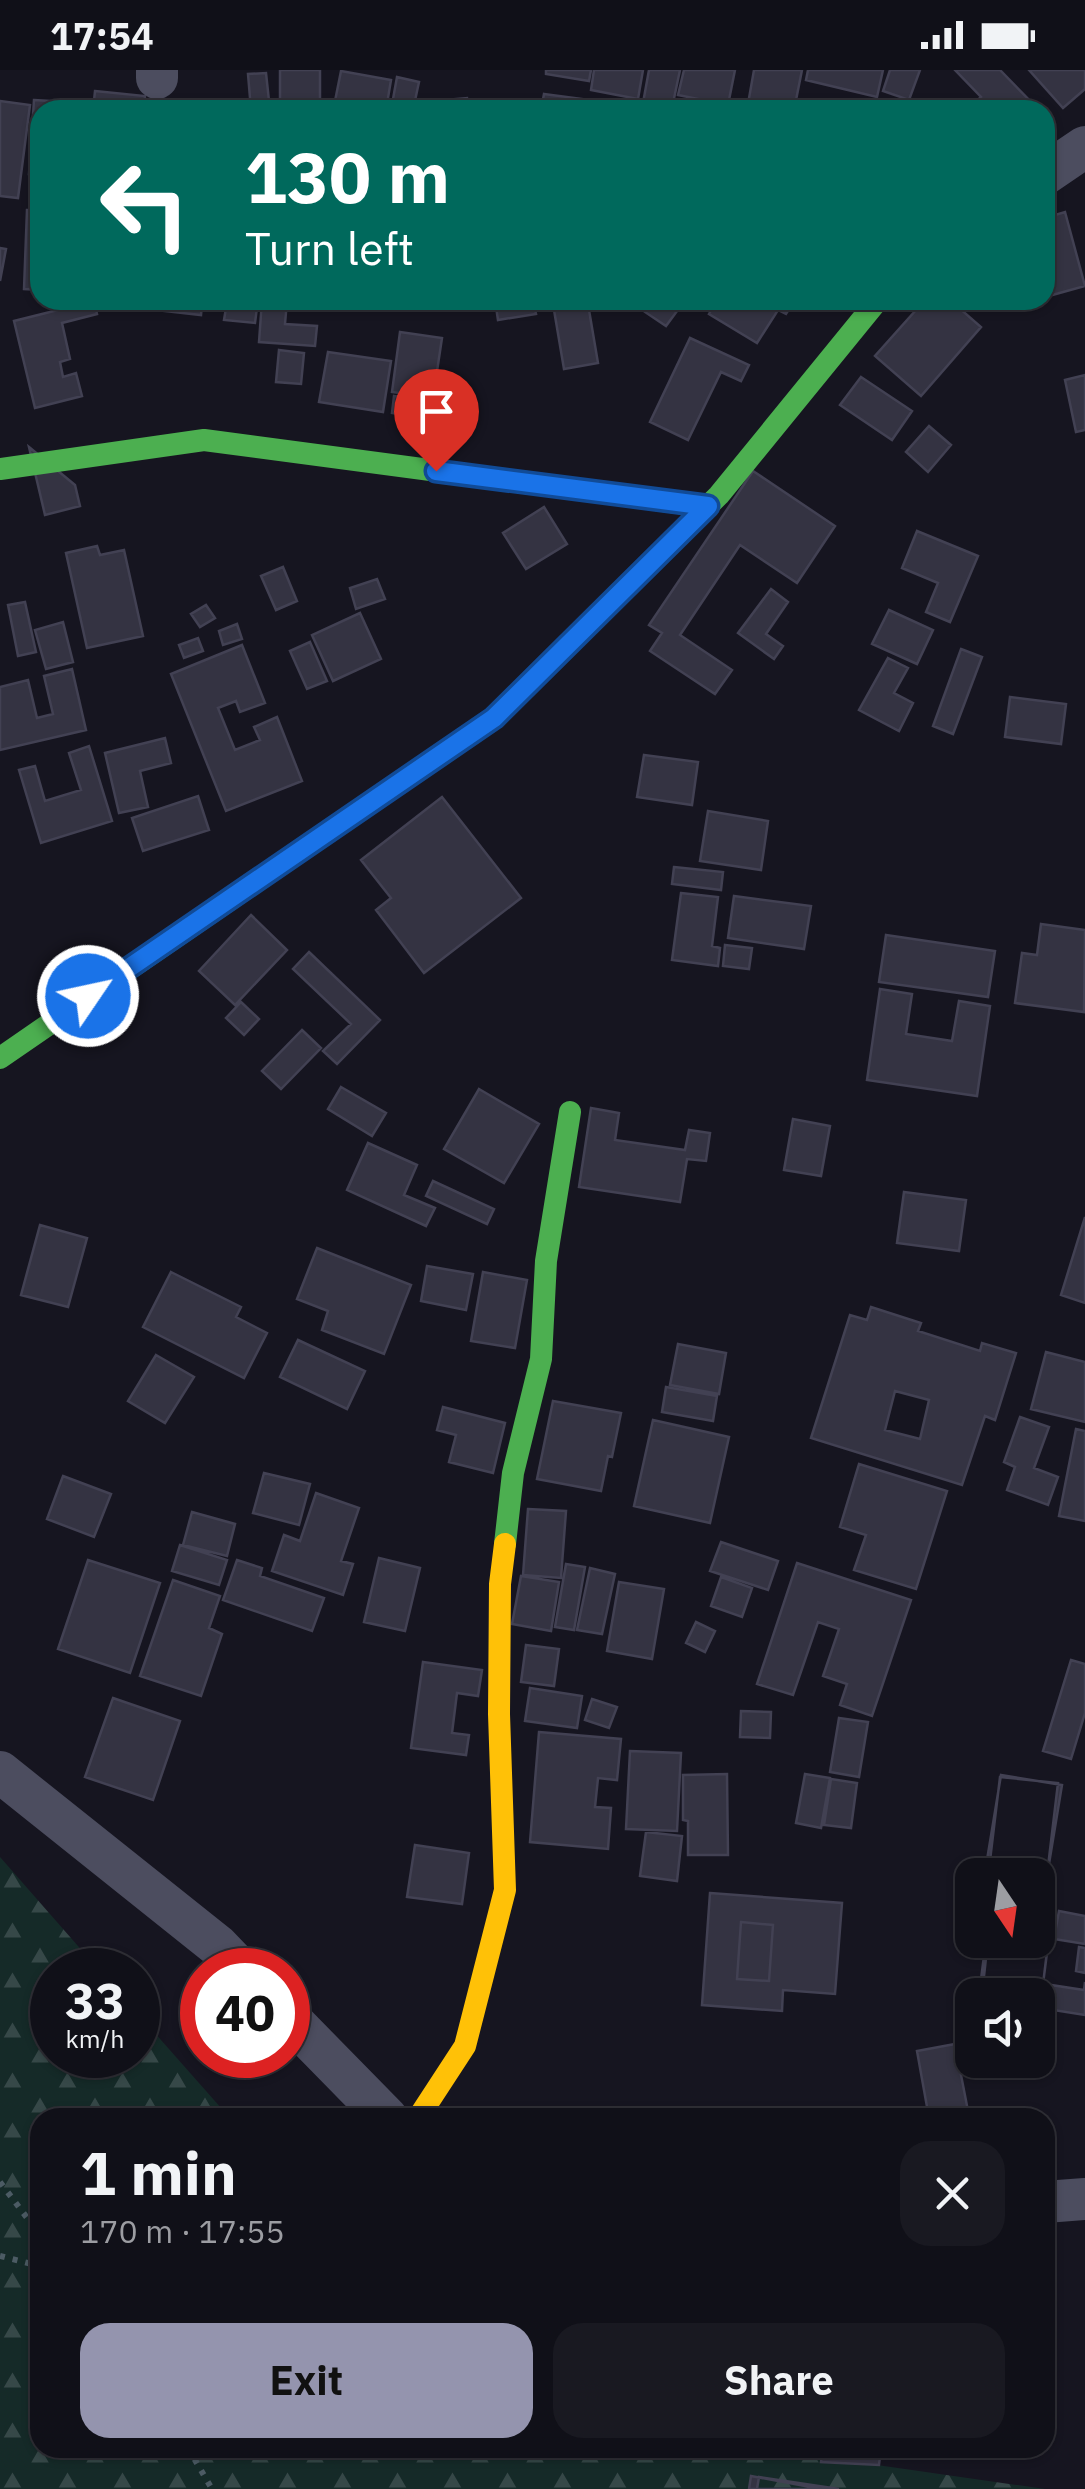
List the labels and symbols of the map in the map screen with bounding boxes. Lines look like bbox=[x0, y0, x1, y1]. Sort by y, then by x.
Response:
pin bbox=[394, 369, 479, 472]
position arrow bbox=[36, 944, 140, 1048]
north arrow bbox=[955, 1858, 1055, 1958]
speed limit sign: 40 bbox=[180, 1948, 310, 2078]

